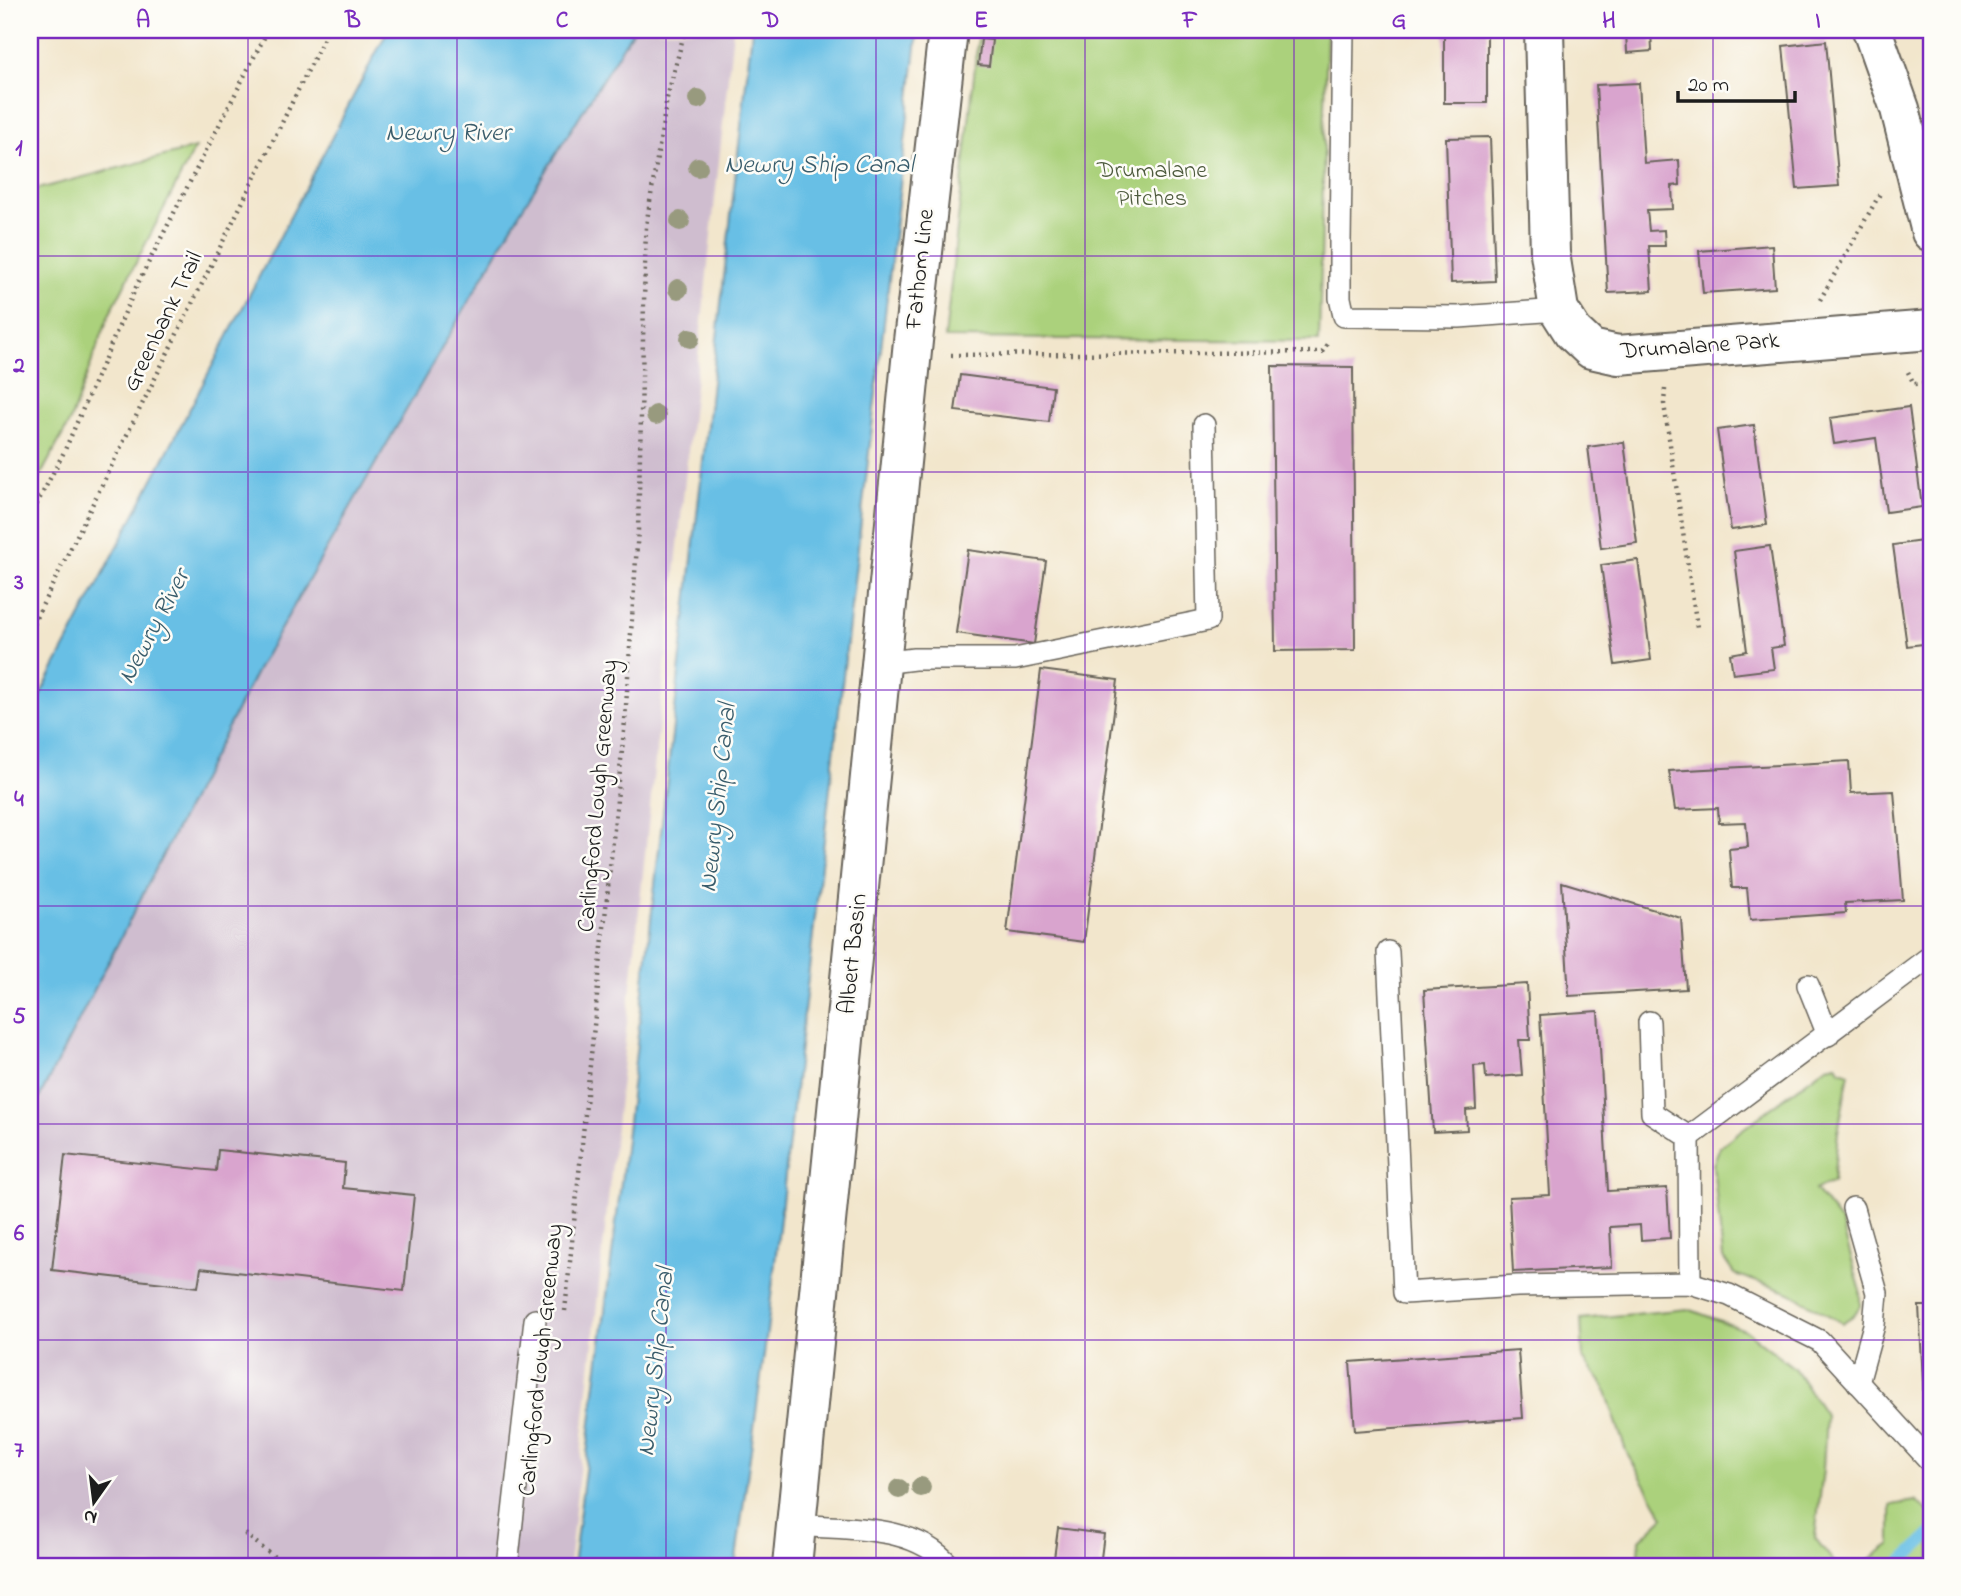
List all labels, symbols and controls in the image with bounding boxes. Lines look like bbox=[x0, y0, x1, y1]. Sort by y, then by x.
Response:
text: A bbox=[136, 5, 150, 38]
text: B bbox=[344, 5, 361, 38]
text: C bbox=[556, 5, 569, 38]
text: D bbox=[762, 5, 779, 38]
text: E bbox=[974, 5, 988, 38]
text: F bbox=[1182, 5, 1198, 38]
text: G bbox=[1392, 5, 1406, 38]
text: H bbox=[1602, 5, 1616, 38]
text: I bbox=[1815, 5, 1821, 38]
scale bar bbox=[1678, 60, 1795, 104]
text: 20 m bbox=[1688, 71, 1729, 101]
water label: Newry River bbox=[386, 115, 513, 153]
text: 1 bbox=[15, 133, 23, 166]
water label: Newry Ship Canal bbox=[724, 147, 916, 185]
park label: Drumalane Pitches bbox=[1096, 154, 1207, 217]
street label: Fathom Line bbox=[897, 207, 945, 332]
street label: Greenbank Trail bbox=[115, 246, 213, 398]
street label: Drumalane Park bbox=[1618, 324, 1781, 370]
text: 2 bbox=[12, 350, 25, 383]
water label: Newry River bbox=[109, 560, 202, 691]
text: 3 bbox=[13, 567, 24, 600]
street label: Carlingford Lough Greenway bbox=[570, 658, 629, 934]
water label: Newry Ship Canal bbox=[690, 699, 748, 894]
text: 4 bbox=[14, 784, 24, 817]
street label: Albert Basin bbox=[830, 892, 878, 1016]
text: 5 bbox=[12, 1001, 26, 1034]
text: 6 bbox=[14, 1218, 25, 1251]
street label: Carlingford Lough Greenway bbox=[510, 1222, 575, 1498]
water label: Newry Ship Canal bbox=[628, 1263, 686, 1458]
text: 7 bbox=[14, 1435, 24, 1468]
north arrow bbox=[60, 1466, 130, 1536]
text: N bbox=[81, 1501, 100, 1531]

